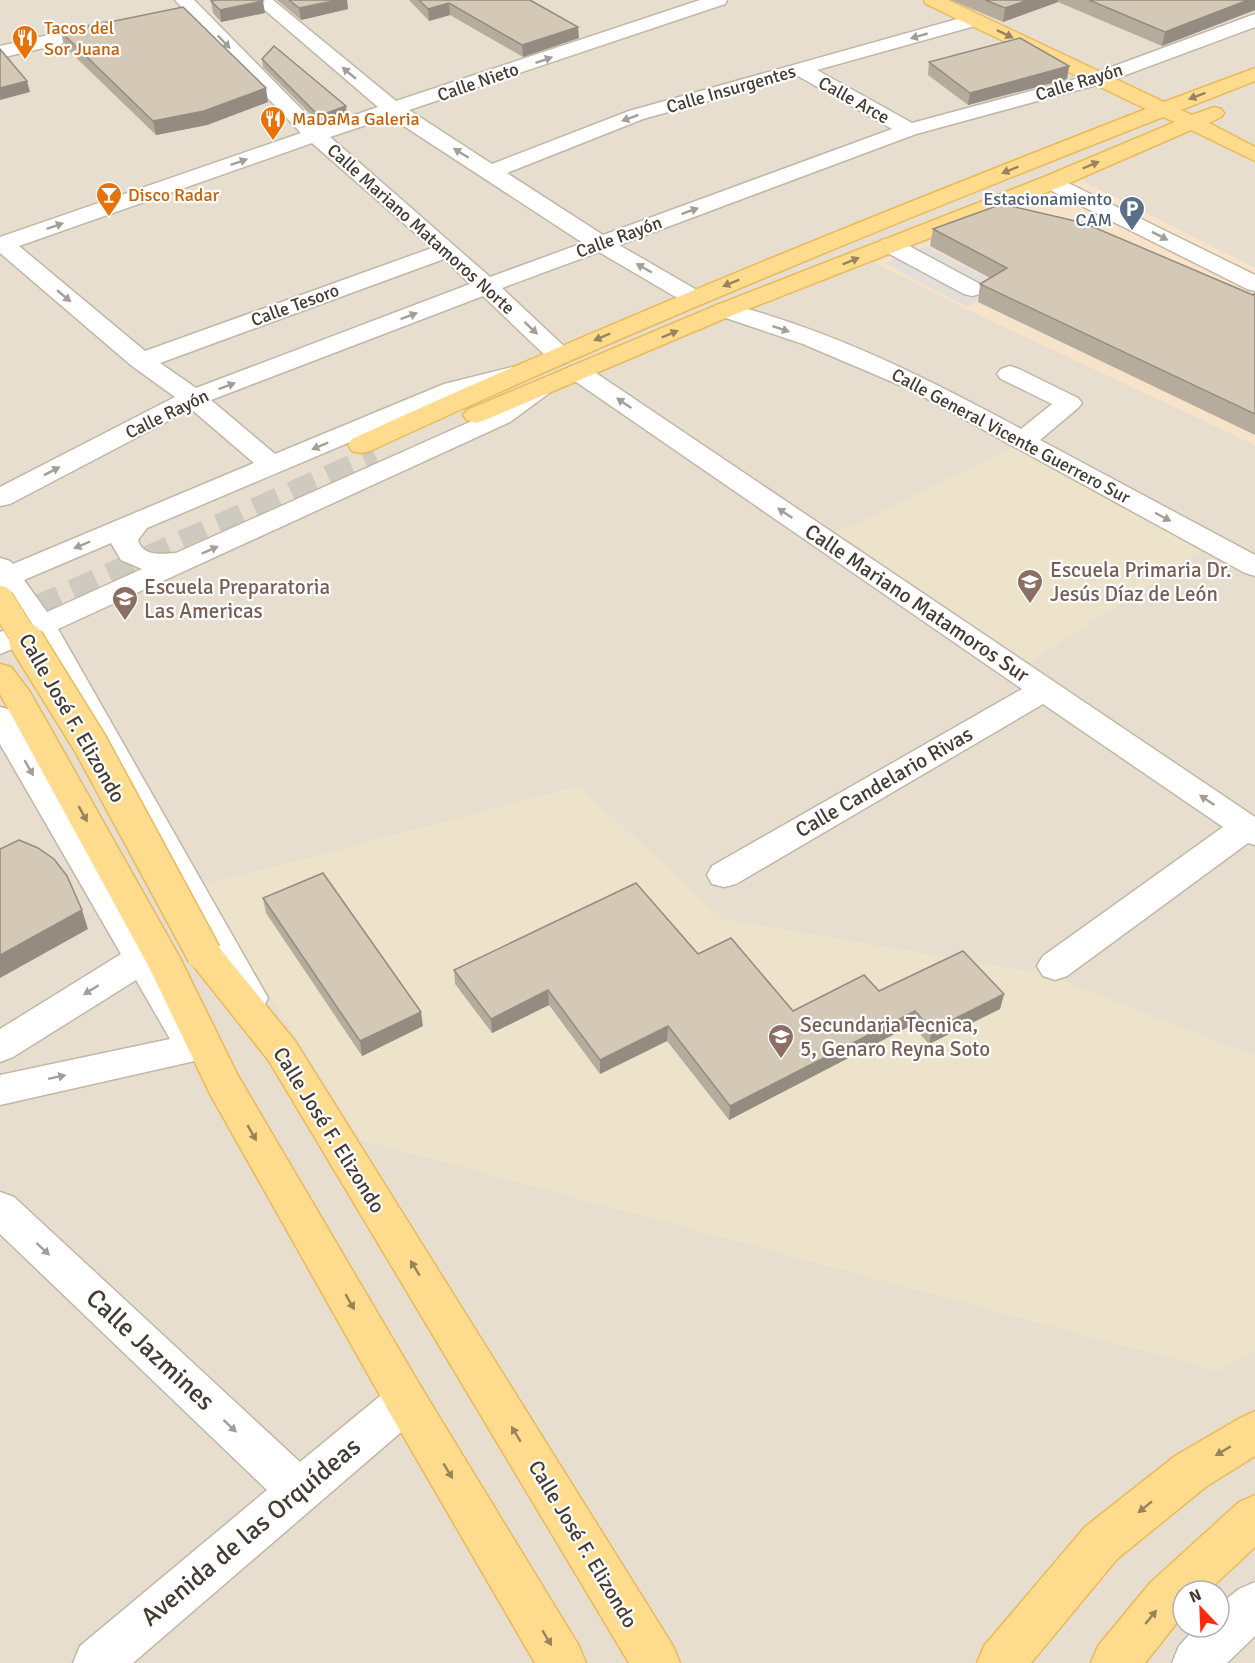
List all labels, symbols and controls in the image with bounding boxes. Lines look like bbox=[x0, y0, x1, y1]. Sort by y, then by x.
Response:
place label: Tacos del Sor Juana bbox=[44, 17, 120, 60]
restaurant icon: Tacos del Sor Juana bbox=[10, 23, 40, 61]
one-way arrow bbox=[996, 30, 1013, 39]
one-way arrow bbox=[910, 31, 928, 41]
one-way arrow bbox=[217, 35, 231, 50]
one-way arrow bbox=[535, 54, 553, 64]
street label: Calle Nieto bbox=[434, 58, 522, 106]
street label: Calle Rayón bbox=[1033, 58, 1125, 106]
street label: Calle Insurgentes bbox=[664, 60, 798, 118]
one-way arrow bbox=[342, 67, 357, 80]
street label: Calle Arce bbox=[815, 72, 893, 128]
one-way arrow bbox=[1188, 91, 1206, 101]
restaurant icon: MaDaMa Galeria bbox=[258, 104, 288, 142]
place label: MaDaMa Galeria bbox=[292, 108, 420, 130]
one-way arrow bbox=[621, 113, 639, 123]
street label: Calle Mariano Matamoros Norte bbox=[323, 139, 519, 319]
one-way arrow bbox=[453, 148, 469, 159]
one-way arrow bbox=[230, 156, 248, 166]
one-way arrow bbox=[1082, 160, 1100, 170]
one-way arrow bbox=[1001, 165, 1019, 175]
bar icon: Disco Radar bbox=[94, 180, 124, 218]
place label: Disco Radar bbox=[128, 184, 220, 206]
place label: Estacionamiento CAM bbox=[983, 188, 1112, 231]
parking icon: Estacionamiento CAM bbox=[1117, 194, 1147, 232]
one-way arrow bbox=[681, 205, 699, 215]
street label: Calle Rayón bbox=[573, 211, 665, 263]
one-way arrow bbox=[46, 221, 64, 231]
one-way arrow bbox=[1152, 232, 1169, 241]
one-way arrow bbox=[842, 256, 860, 265]
one-way arrow bbox=[635, 264, 652, 274]
one-way arrow bbox=[722, 278, 740, 288]
street label: Calle Tesoro bbox=[248, 279, 342, 331]
one-way arrow bbox=[56, 289, 72, 302]
one-way arrow bbox=[400, 311, 418, 320]
one-way arrow bbox=[523, 321, 538, 335]
one-way arrow bbox=[772, 325, 790, 334]
one-way arrow bbox=[662, 329, 679, 338]
one-way arrow bbox=[593, 332, 610, 341]
street label: Calle General Vicente Guerrero Sur bbox=[888, 364, 1134, 509]
one-way arrow bbox=[218, 380, 236, 390]
street label: Calle Rayón bbox=[122, 384, 212, 444]
one-way arrow bbox=[617, 397, 633, 409]
one-way arrow bbox=[311, 441, 329, 451]
one-way arrow bbox=[44, 466, 61, 476]
one-way arrow bbox=[778, 507, 794, 519]
one-way arrow bbox=[1154, 512, 1171, 522]
street label: Calle Mariano Matamoros Sur bbox=[800, 518, 1034, 688]
one-way arrow bbox=[73, 541, 91, 550]
one-way arrow bbox=[201, 545, 218, 554]
place label: Escuela Primaria Dr. Jesús Díaz de León bbox=[1050, 557, 1232, 607]
school or university icon: Escuela Primaria Dr. Jesús Díaz de León bbox=[1015, 567, 1045, 605]
place label: Escuela Preparatoria Las Americas bbox=[144, 574, 330, 624]
school or university icon: Escuela Preparatoria Las Americas bbox=[110, 584, 140, 622]
street label: Calle José F. Elizondo bbox=[13, 629, 131, 807]
street label: Calle Candelario Rivas bbox=[791, 721, 977, 843]
one-way arrow bbox=[24, 760, 35, 776]
one-way arrow bbox=[1199, 794, 1215, 806]
one-way arrow bbox=[78, 806, 88, 823]
one-way arrow bbox=[83, 985, 99, 996]
place label: Secundaria Tecnica, 5, Genaro Reyna Soto bbox=[800, 1012, 990, 1062]
school or university icon: Secundaria Tecnica, 5, Genaro Reyna Soto bbox=[766, 1022, 796, 1060]
street label: Calle José F. Elizondo bbox=[267, 1042, 391, 1218]
one-way arrow bbox=[48, 1072, 66, 1082]
one-way arrow bbox=[247, 1125, 257, 1142]
one-way arrow bbox=[35, 1242, 50, 1256]
one-way arrow bbox=[409, 1260, 420, 1276]
street label: Calle Jazmines bbox=[79, 1282, 221, 1418]
one-way arrow bbox=[344, 1294, 355, 1310]
one-way arrow bbox=[222, 1419, 237, 1432]
one-way arrow bbox=[511, 1426, 522, 1442]
street label: Avenida de las Orquídeas bbox=[135, 1431, 367, 1633]
one-way arrow bbox=[1215, 1446, 1231, 1457]
street label: Calle José F. Elizondo bbox=[523, 1455, 643, 1633]
one-way arrow bbox=[442, 1463, 453, 1479]
one-way arrow bbox=[1138, 1500, 1153, 1513]
north arrow bbox=[1171, 1579, 1231, 1639]
text: N bbox=[1186, 1585, 1205, 1607]
one-way arrow bbox=[1145, 1609, 1158, 1625]
one-way arrow bbox=[542, 1630, 553, 1646]

